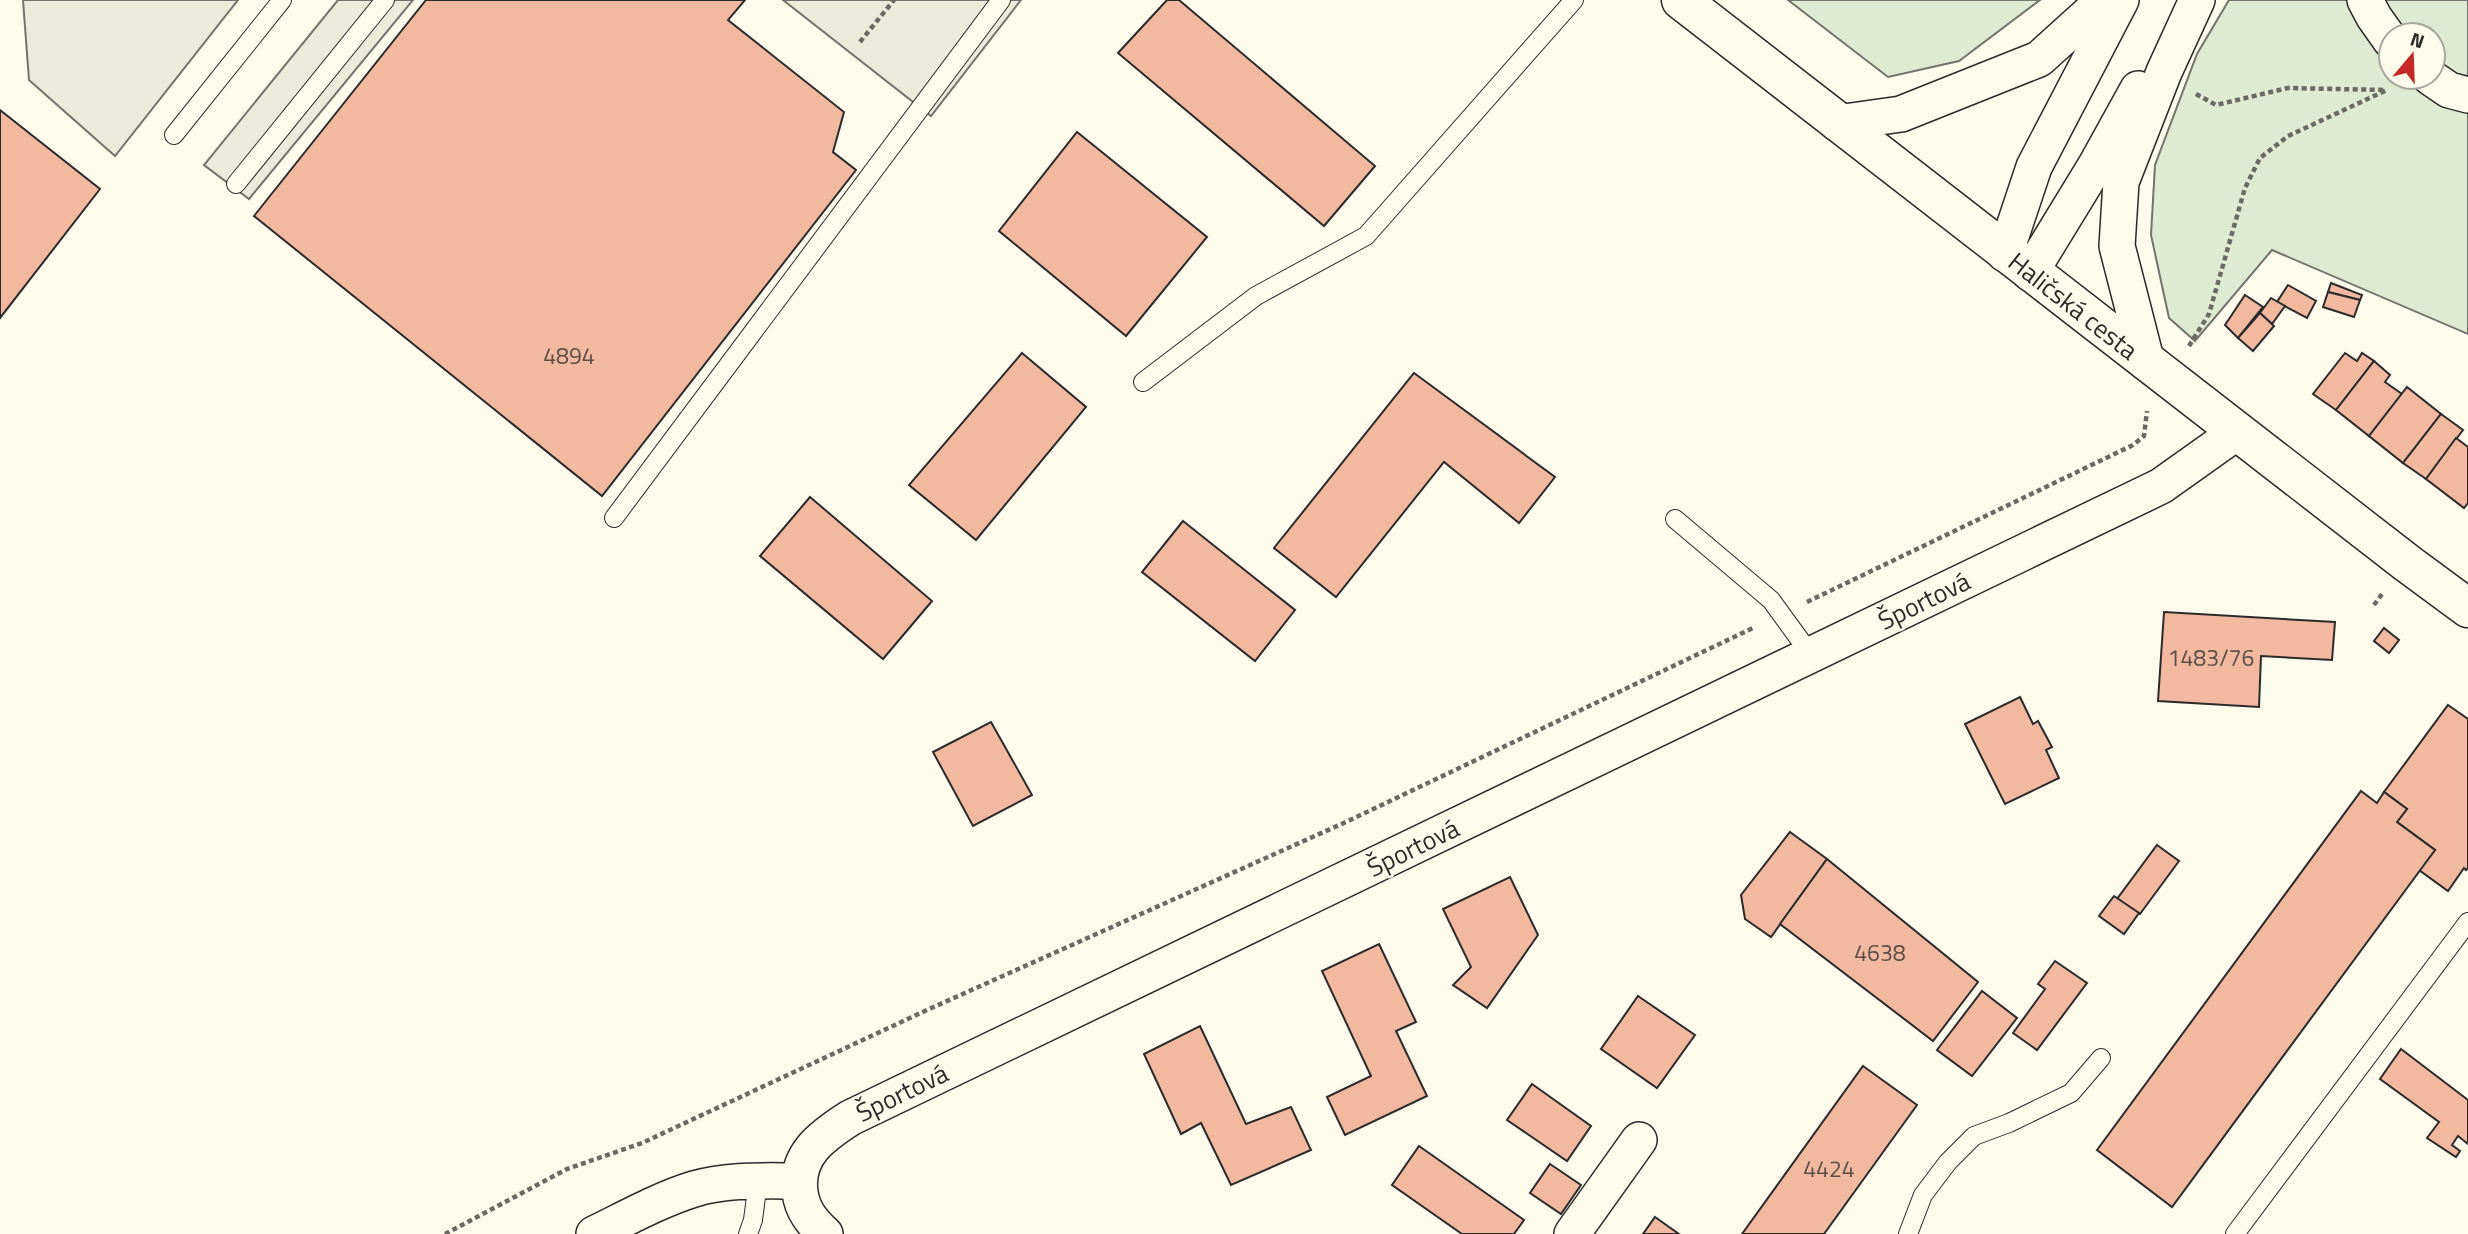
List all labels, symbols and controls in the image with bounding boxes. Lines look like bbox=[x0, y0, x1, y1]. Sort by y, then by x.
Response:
north arrow bbox=[2377, 21, 2447, 91]
text: N bbox=[2407, 24, 2429, 55]
street label: Haličská cesta bbox=[2000, 242, 2147, 369]
house number: 4894 bbox=[543, 338, 595, 373]
street label: Športová bbox=[1871, 561, 1977, 640]
house number: 1483/76 bbox=[2168, 640, 2254, 675]
street label: Športová bbox=[1360, 808, 1466, 887]
house number: 4638 bbox=[1854, 935, 1906, 970]
street label: Športová bbox=[849, 1053, 955, 1132]
house number: 4424 bbox=[1803, 1151, 1855, 1186]

